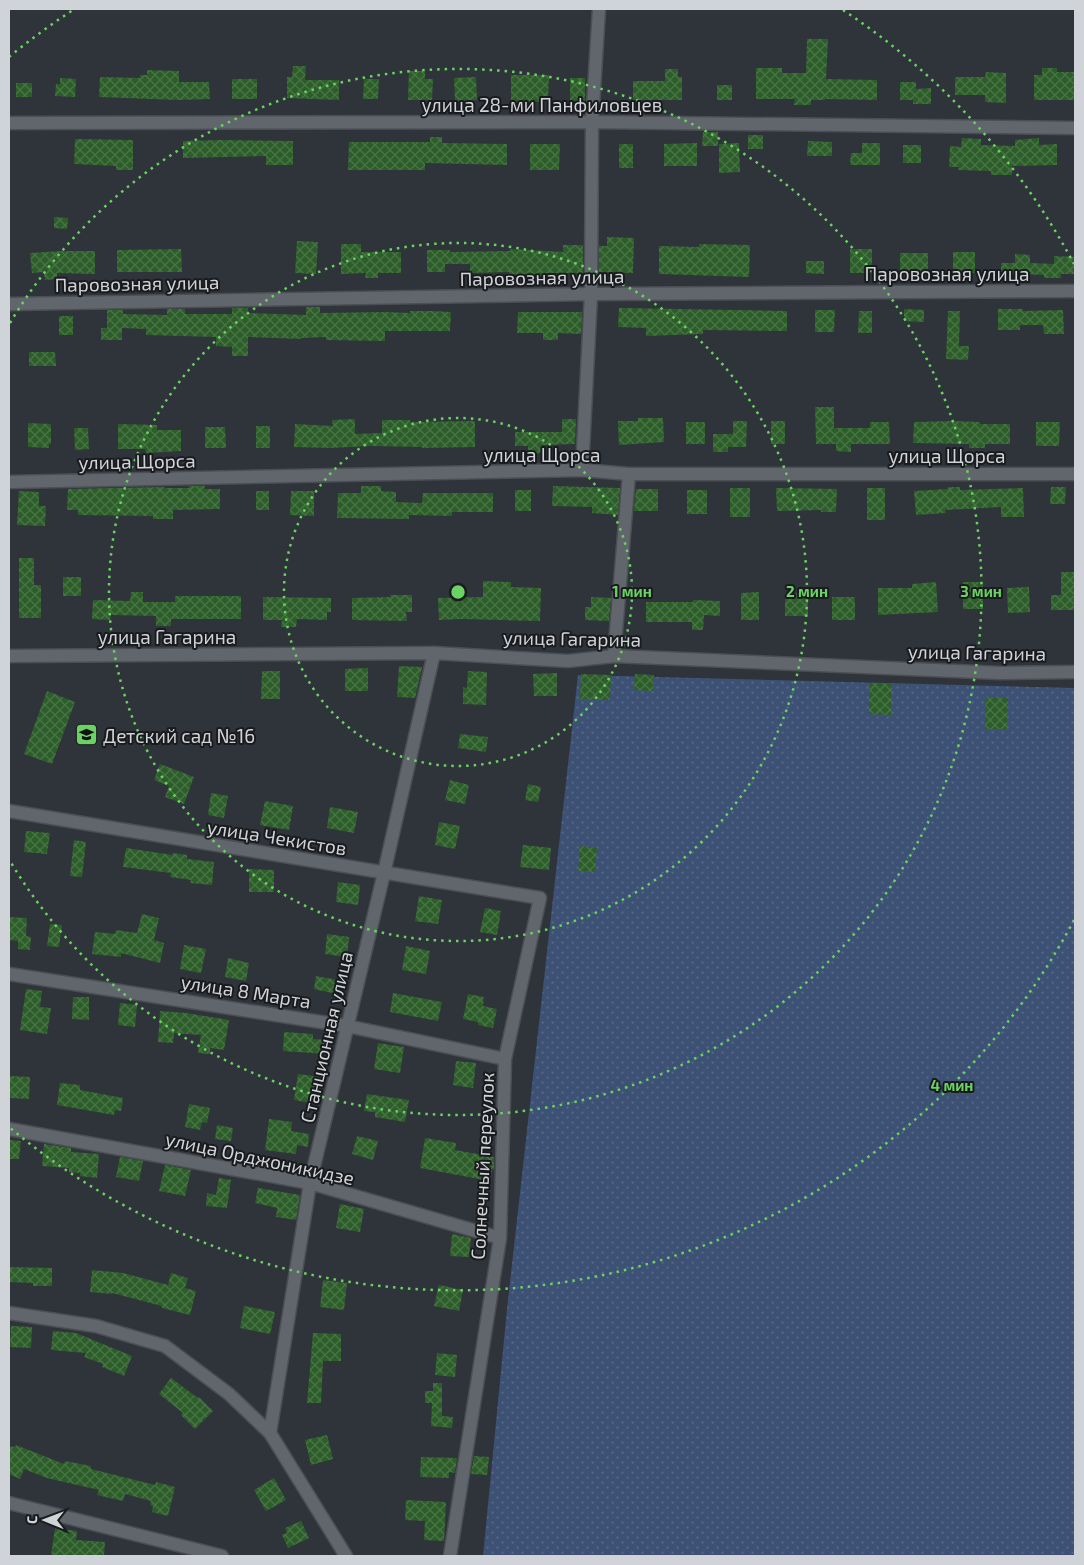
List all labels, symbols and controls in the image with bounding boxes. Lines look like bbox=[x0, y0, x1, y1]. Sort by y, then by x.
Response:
street label: улица 28-ми Панфиловцев bbox=[422, 93, 662, 117]
street label: Паровозная улица bbox=[865, 262, 1029, 286]
street label: Паровозная улица bbox=[459, 264, 625, 291]
street label: Паровозная улица bbox=[54, 270, 220, 297]
street label: улица Щорса bbox=[483, 443, 601, 467]
street label: улица Щорса bbox=[888, 444, 1006, 468]
street label: улица Щорса bbox=[78, 448, 196, 475]
text: 1 мин bbox=[612, 582, 652, 600]
text: 2 мин bbox=[786, 582, 828, 600]
text: 3 мин bbox=[960, 582, 1002, 600]
centre of rings bbox=[449, 583, 467, 601]
street label: улица Гагарина bbox=[98, 625, 236, 649]
street label: улица Гагарина bbox=[503, 625, 641, 652]
street label: улица Гагарина bbox=[908, 639, 1046, 666]
school or university icon: Детский сад №16 bbox=[75, 723, 99, 747]
place label: Детский сад №16 bbox=[103, 724, 255, 747]
street label: улица Чекистов bbox=[206, 815, 348, 860]
street label: Станционная улица bbox=[295, 949, 358, 1125]
street label: улица 8 Марта bbox=[179, 969, 313, 1014]
street label: Солнечный переулок bbox=[466, 1072, 499, 1260]
text: 4 мин bbox=[931, 1076, 973, 1094]
street label: улица Орджоникидзе bbox=[163, 1127, 356, 1190]
north arrow bbox=[20, 1495, 70, 1545]
text: С bbox=[23, 1515, 40, 1524]

